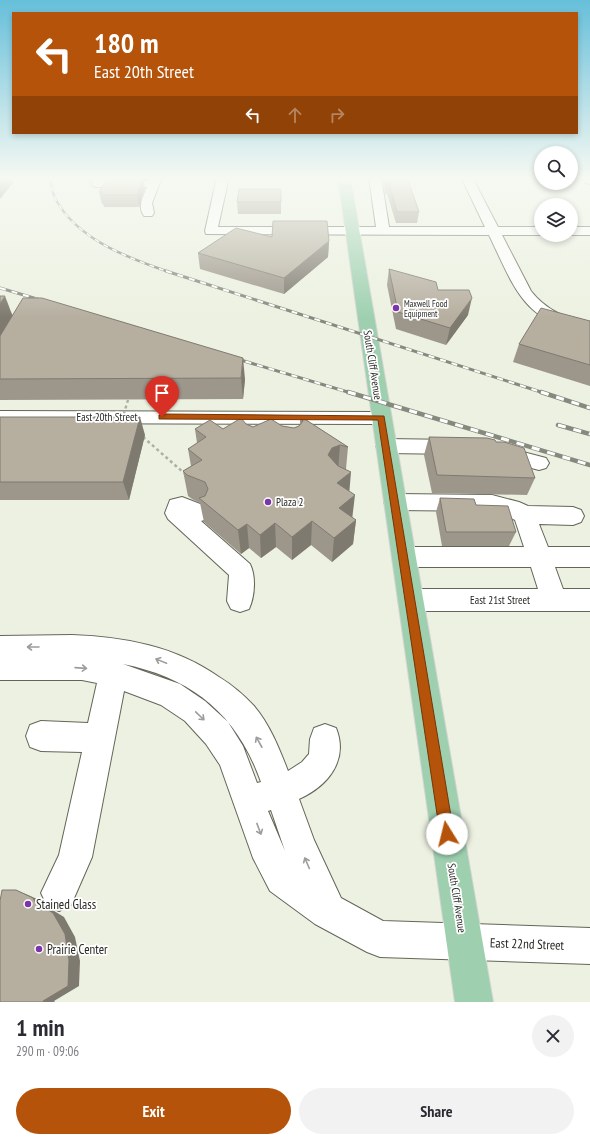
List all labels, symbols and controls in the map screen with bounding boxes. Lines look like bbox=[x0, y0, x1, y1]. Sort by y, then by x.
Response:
text: 180 m bbox=[94, 24, 158, 61]
icon: left bbox=[28, 28, 80, 80]
text: East 20th Street bbox=[94, 60, 194, 83]
icon: left bbox=[242, 104, 264, 126]
icon: ahead bbox=[284, 104, 306, 126]
icon: right bbox=[326, 104, 348, 126]
map controls bbox=[534, 146, 578, 242]
button: search bbox=[534, 146, 578, 190]
button: layers bbox=[534, 198, 578, 242]
place label: Maxwell Food Equipment bbox=[404, 298, 448, 319]
marker: Maxwell Food Equipment bbox=[391, 303, 401, 313]
street label: South Cliff Avenue bbox=[361, 329, 385, 401]
pin bbox=[145, 376, 179, 417]
icon: arrive bbox=[151, 382, 173, 404]
street label: East 20th Street bbox=[76, 410, 138, 424]
place label: Plaza 2 bbox=[276, 495, 304, 509]
marker: Plaza 2 bbox=[263, 497, 273, 507]
street label: East 21st Street bbox=[470, 593, 530, 607]
one-way arrow bbox=[27, 643, 40, 651]
one-way arrow bbox=[156, 657, 168, 665]
one-way arrow bbox=[74, 664, 87, 671]
one-way arrow bbox=[195, 711, 205, 720]
one-way arrow bbox=[254, 736, 262, 748]
position arrow bbox=[426, 813, 468, 855]
one-way arrow bbox=[255, 823, 263, 835]
one-way arrow bbox=[303, 857, 311, 869]
street label: South Cliff Avenue bbox=[445, 862, 469, 934]
place label: Stained Glass bbox=[36, 896, 96, 913]
marker: Stained Glass bbox=[23, 899, 33, 909]
street label: East 22nd Street bbox=[490, 934, 565, 954]
place label: Prairie Center bbox=[47, 941, 108, 958]
marker: Prairie Center bbox=[34, 944, 44, 954]
text: 1 min bbox=[16, 1012, 64, 1043]
button: close bbox=[532, 1015, 574, 1057]
text: 290 m · 09:06 bbox=[16, 1043, 79, 1060]
button: Exit bbox=[16, 1088, 291, 1134]
button: Share bbox=[299, 1088, 574, 1134]

